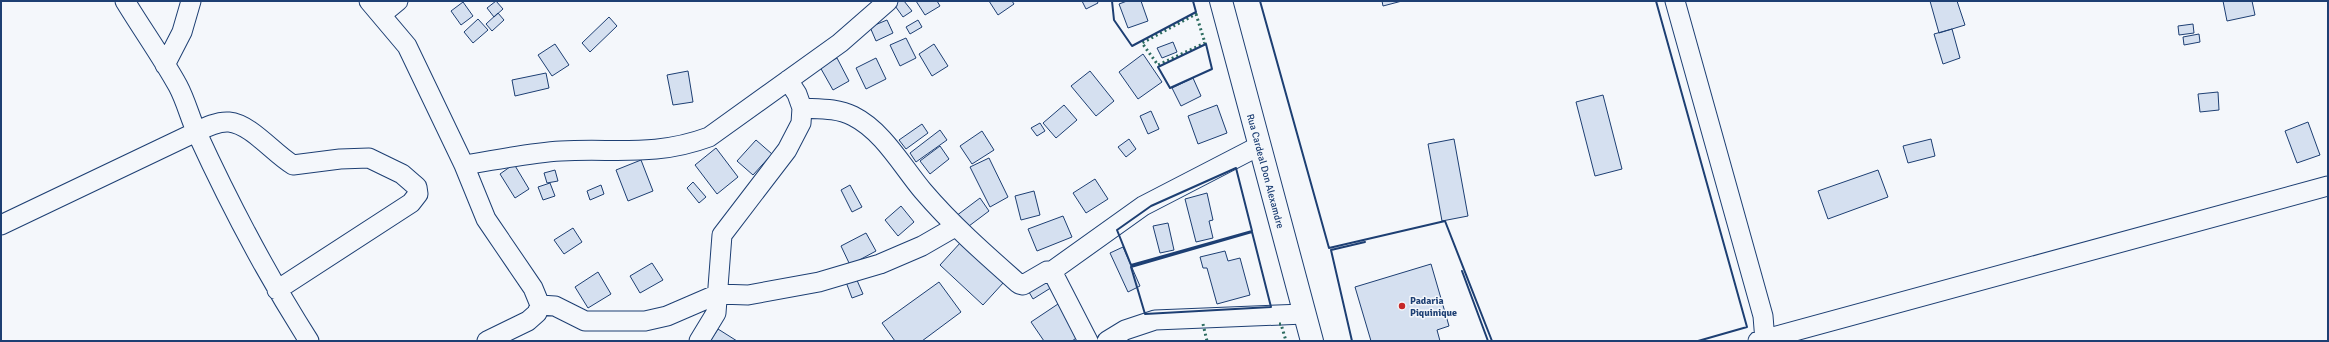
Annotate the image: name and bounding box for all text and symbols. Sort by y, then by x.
street label: Rua Cardeal Don Alexamdre [1244,113,1286,230]
place label: Padaria Piquinique [1410,295,1457,319]
marker: Padaria Piquinique [1397,301,1407,311]

